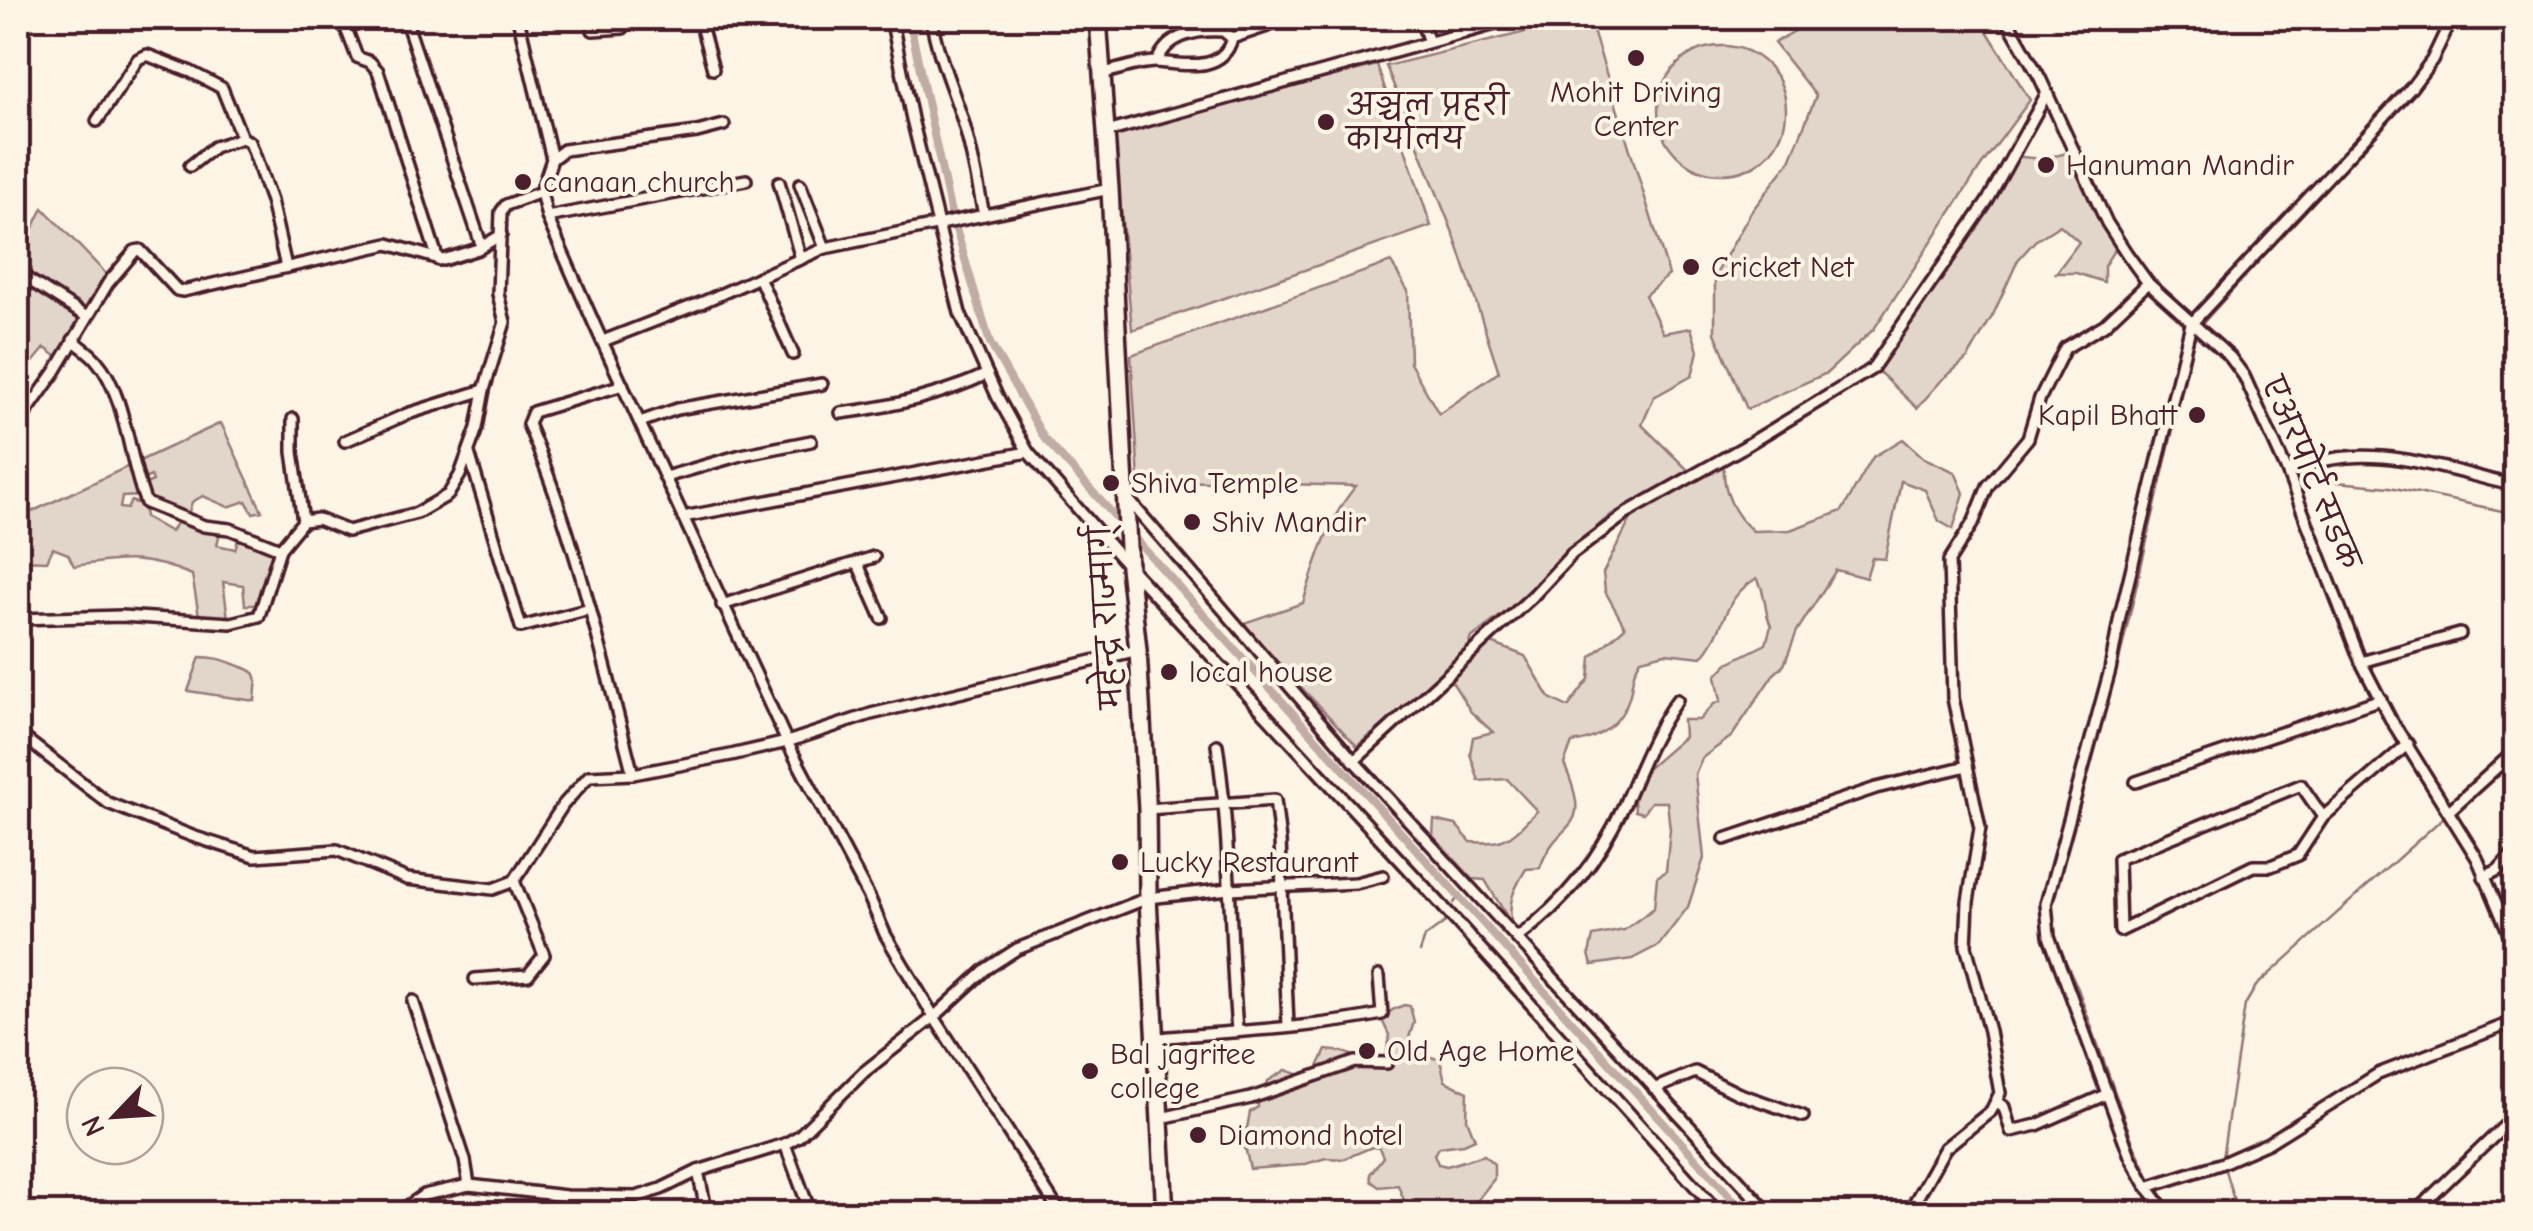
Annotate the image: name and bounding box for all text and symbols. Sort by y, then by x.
marker: Mohit Driving Center [1625,47,1647,69]
place label: Mohit Driving Center [1550,75,1722,144]
place label: अञ्चल प्रहरी कार्यालय [1344,82,1511,157]
marker: अञ्चल प्रहरी कार्यालय [1315,111,1337,133]
place label: Hanuman Mandir [2066,148,2294,183]
marker: Hanuman Mandir [2035,154,2057,176]
place label: canaan church [543,165,735,200]
marker: canaan church [512,171,534,193]
place label: Cricket Net [1711,250,1855,285]
marker: Cricket Net [1680,256,1702,278]
street label: एअरपोर्ट सडक [2254,367,2374,576]
place label: Kapil Bhatt [2038,398,2178,433]
marker: Kapil Bhatt [2186,404,2208,426]
place label: Shiva Temple [1131,466,1299,501]
marker: Shiva Temple [1100,472,1122,494]
place label: Shiv Mandir [1212,505,1366,540]
marker: Shiv Mandir [1181,511,1203,533]
street label: महेन्द्र राज्मार्ग् [1075,523,1134,712]
place label: local house [1189,655,1333,690]
marker: local house [1158,661,1180,683]
place label: Lucky Restaurant [1140,845,1359,880]
marker: Lucky Restaurant [1109,851,1131,873]
place label: Old Age Home [1387,1034,1575,1069]
place label: Bal jagritee college [1110,1037,1256,1106]
marker: Old Age Home [1356,1040,1378,1062]
marker: Bal jagritee college [1079,1060,1101,1082]
north arrow [65,1066,165,1166]
text: N [75,1111,112,1141]
place label: Diamond hotel [1218,1118,1403,1153]
marker: Diamond hotel [1187,1124,1209,1146]

